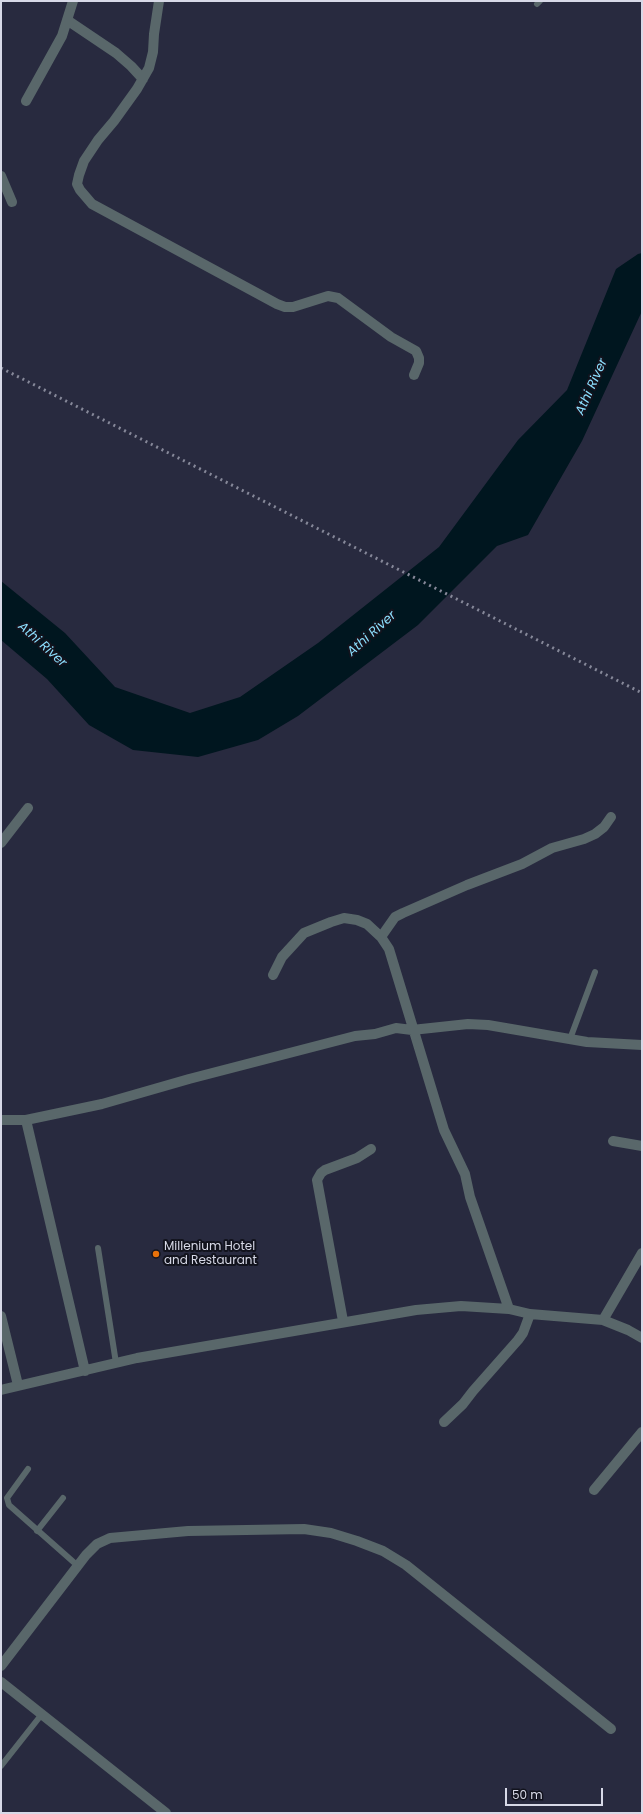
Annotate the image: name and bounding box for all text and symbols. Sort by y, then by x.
water label: Athi River [573,356,611,418]
water label: Athi River [344,608,400,660]
water label: Athi River [14,619,70,671]
place label: Millenium Hotel and Restaurant [164,1240,257,1268]
marker: Millenium Hotel and Restaurant [151,1249,161,1259]
scale bar [507,1780,605,1806]
text: 50 m [512,1786,543,1803]

